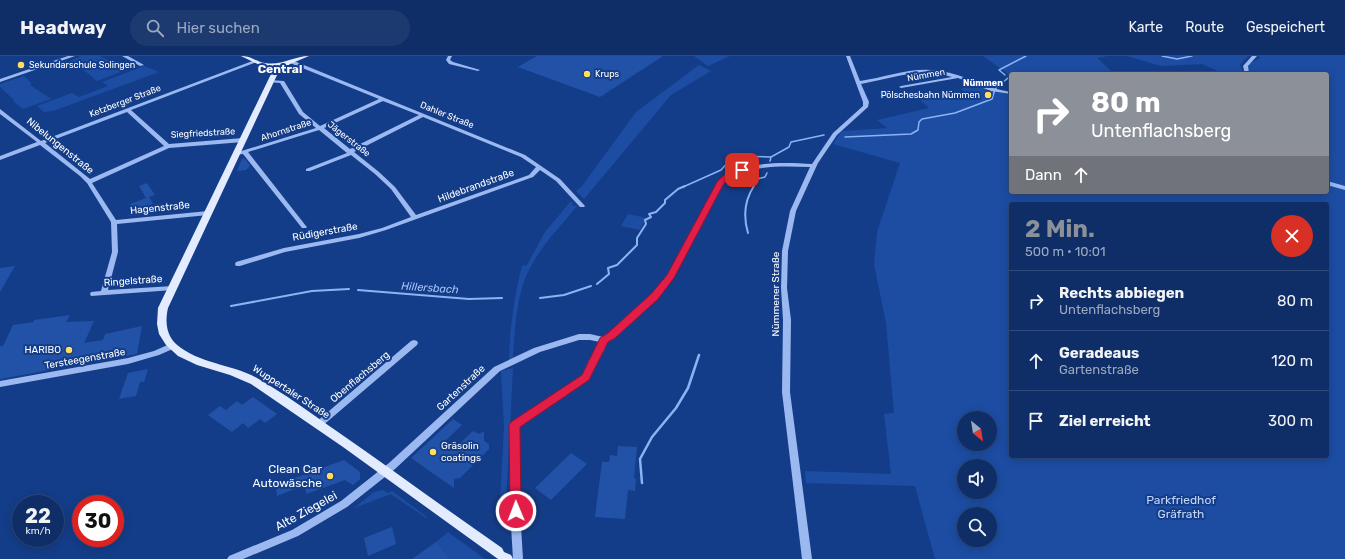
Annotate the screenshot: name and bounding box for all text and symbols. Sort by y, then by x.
search box [130,10,410,46]
text: Headway [20,16,106,39]
icon: search [144,17,166,39]
text: Hier suchen [176,19,260,37]
text: Karte [1128,19,1163,36]
text: Route [1185,19,1224,36]
text: Gespeichert [1246,19,1325,36]
marker: Sekundarschule Solingen [16,60,26,70]
place label: Sekundarschule Solingen [29,60,135,70]
district label: Central [258,62,302,76]
street label: Nümmen [906,67,946,83]
marker: Krups [582,69,592,79]
place label: Krups [595,69,620,79]
district label: Nümmen [963,78,1003,88]
street label: Ketzberger Straße [88,83,162,119]
text: 80 m [1091,86,1161,119]
icon: right [1025,88,1077,140]
place label: Pölschesbahn Nümmen [881,90,980,100]
marker: Pölschesbahn Nümmen [983,90,993,100]
street label: Dahler Straße [419,100,475,130]
street label: Nibelungenstraße [24,115,96,177]
street label: Ahornstraße [260,117,312,143]
street label: Jägerstraße [326,119,372,159]
text: Untenflachsberg [1091,120,1231,142]
street label: Siegfriedstraße [171,126,235,140]
pin [725,153,759,187]
icon: arrive [731,159,753,181]
icon: ahead [1070,164,1092,186]
street label: Hildebrandstraße [436,166,516,205]
text: Dann [1025,166,1062,184]
street label: Hagenstraße [130,199,191,217]
text: 2 Min. [1025,215,1095,243]
button: close [1271,215,1313,257]
street label: Rüdigerstraße [291,220,359,244]
text: 500 m · 10:01 [1025,244,1106,259]
street label: Nümmener Straße [770,251,782,336]
street label: Ringelstraße [103,273,163,289]
water label: Hillersbach [401,280,459,297]
text: Rechts abbiegen [1059,284,1184,302]
icon: right [1025,290,1047,312]
text: 80 m [1277,292,1313,310]
text: Untenflachsberg [1059,302,1160,317]
place label: HARIBO [24,344,61,356]
text: Geradeaus [1059,344,1139,362]
marker: HARIBO [64,345,74,355]
street label: Tersteegenstraße [44,346,127,372]
street label: Obenflachsberg [328,349,392,405]
icon: ahead [1025,350,1047,372]
text: 120 m [1271,352,1313,370]
street label: Gartenstraße [434,362,488,413]
text: Gartenstraße [1059,362,1139,377]
street label: Wuppertaler Straße [250,363,332,422]
icon: arrive [1025,410,1047,432]
north arrow [957,411,997,451]
map controls [957,411,997,547]
text: Ziel erreicht [1059,412,1151,430]
text: 300 m [1268,412,1313,430]
place label: Gräsolin coatings [441,440,481,464]
marker: Gräsolin coatings [428,447,438,457]
button: sound [957,459,997,499]
place label: Clean Car Autowäsche [253,462,322,490]
marker: Clean Car Autowäsche [325,471,335,481]
street label: Alte Ziegelei [273,488,339,534]
position arrow [495,490,537,532]
park label: Parkfriedhof Gräfrath [1146,493,1216,521]
speed limit sign: 30 [72,495,124,547]
text: 22 [25,504,51,528]
button: search [957,507,997,547]
text: km/h [26,525,50,537]

